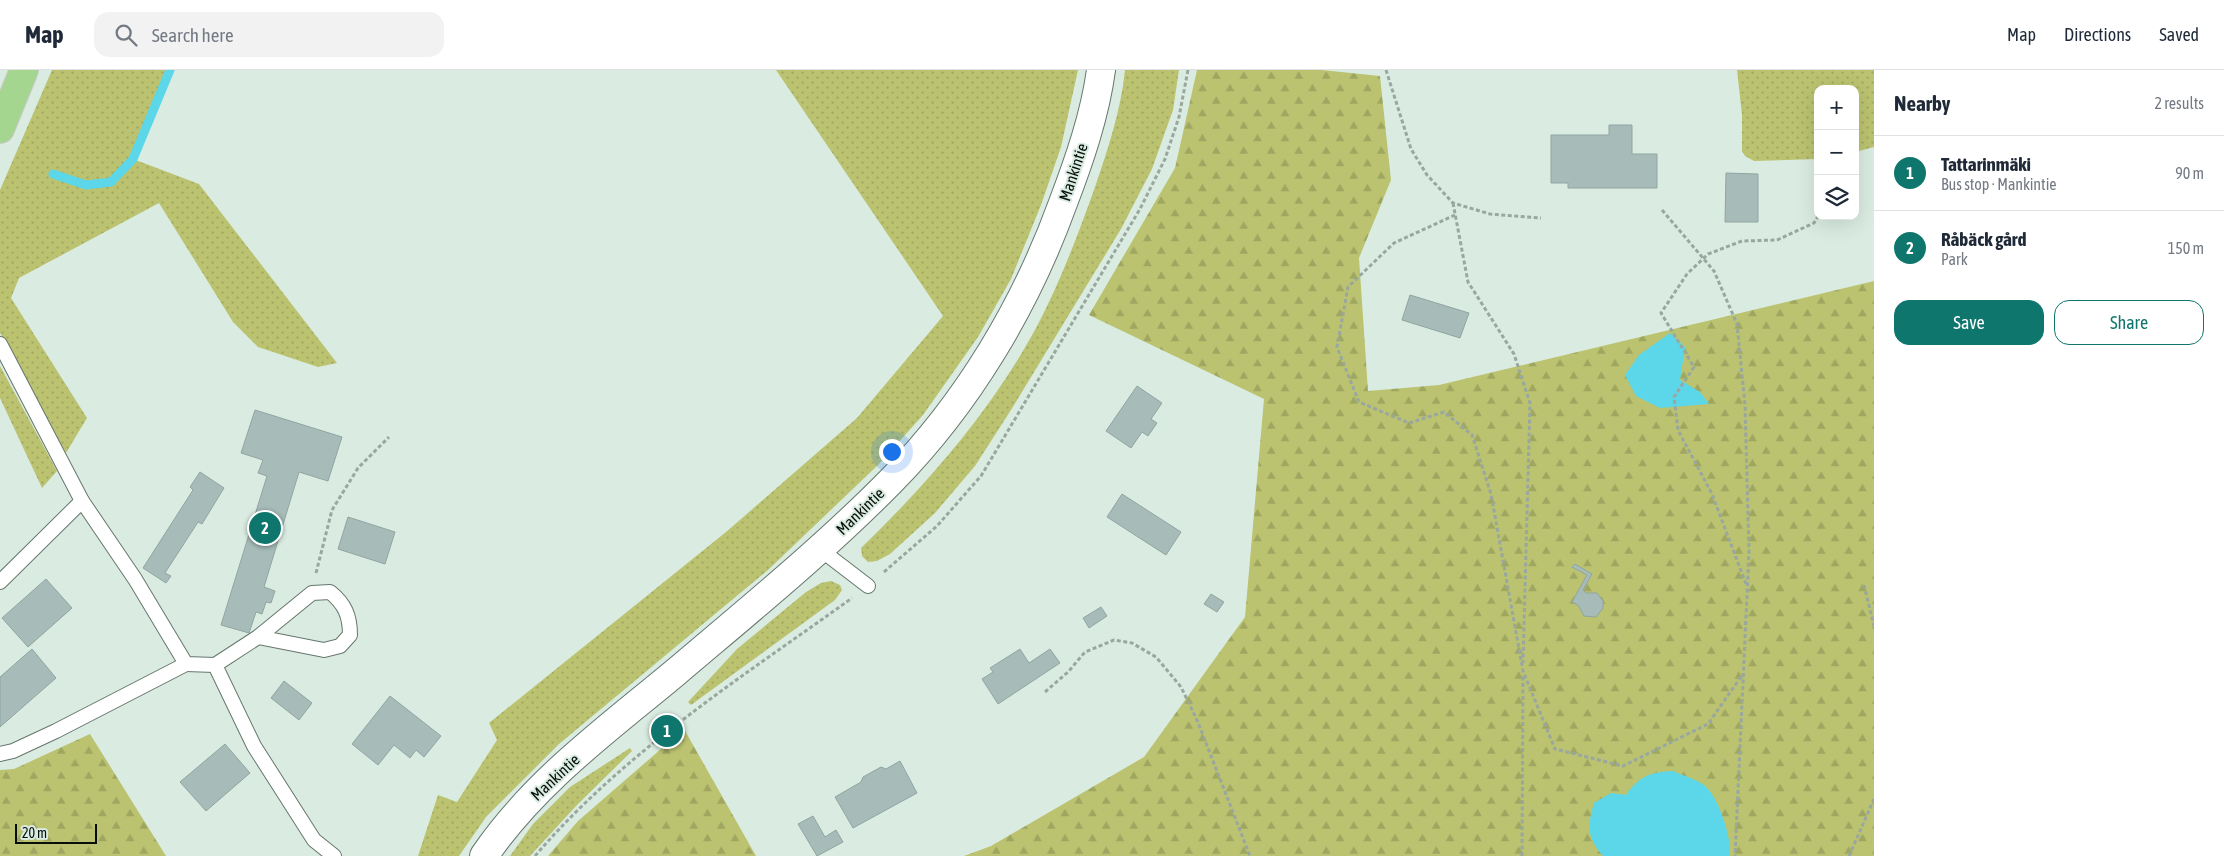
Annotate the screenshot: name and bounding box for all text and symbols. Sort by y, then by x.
search box [94,12,444,57]
text: Map [25,21,64,48]
icon: search [112,21,140,49]
text: Search here [152,24,234,46]
text: Map [2007,24,2036,45]
text: Directions [2064,24,2131,45]
text: Saved [2159,24,2199,45]
map controls [1814,85,1859,220]
button: + [1814,85,1859,130]
text: Nearby [1894,91,1950,115]
text: 2 results [2154,94,2204,112]
button: − [1814,130,1859,175]
street label: Mankintie [1055,141,1091,203]
text: Tattarinmäki [1941,153,2031,175]
text: 1 [1906,164,1914,182]
text: 90 m [2175,164,2204,182]
button: layers [1814,175,1859,220]
text: Bus stop · Mankintie [1941,175,2057,193]
text: Råbäck gård [1941,228,2026,250]
text: 2 [1906,239,1914,257]
text: 150 m [2168,239,2204,257]
text: Park [1941,250,1968,268]
button: Save [1894,300,2044,345]
button: Share [2054,300,2204,345]
your location [879,439,905,465]
street label: Mankintie [832,484,888,538]
pin: 2 [249,509,281,547]
pin: 1 [651,712,683,750]
street label: Mankintie [527,750,583,804]
scale bar [15,821,98,844]
text: 20 m [22,825,47,841]

